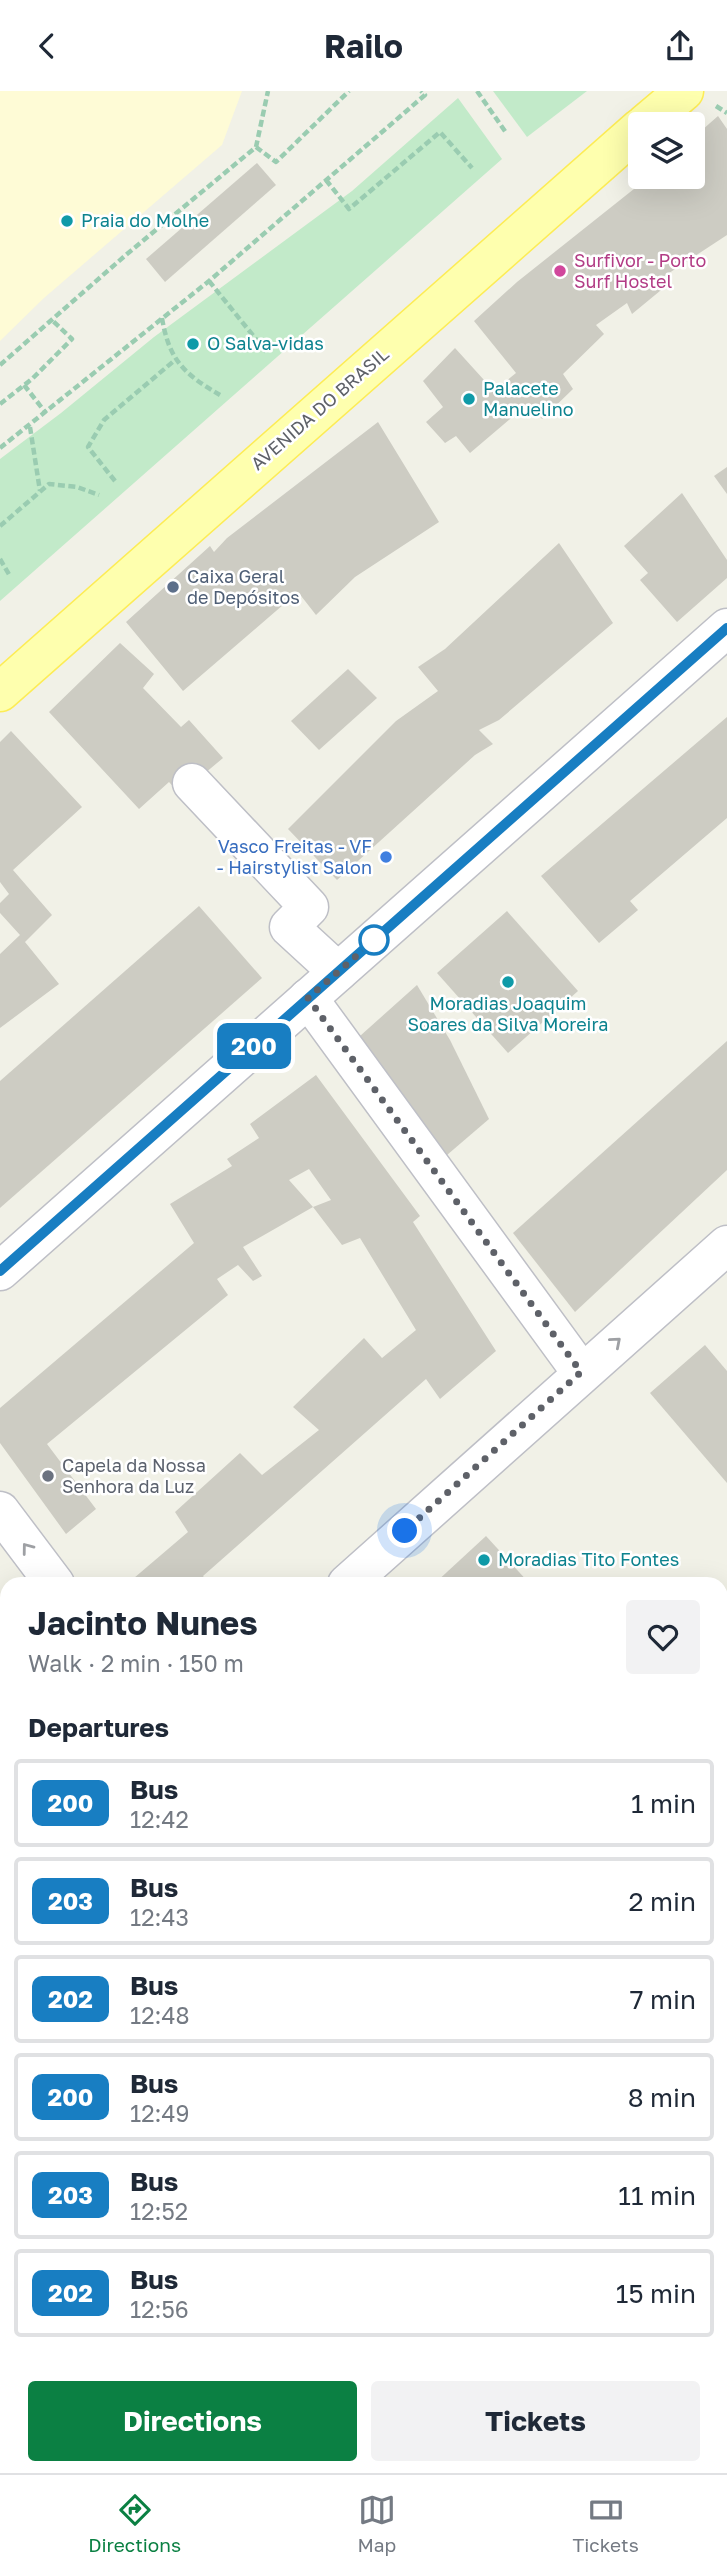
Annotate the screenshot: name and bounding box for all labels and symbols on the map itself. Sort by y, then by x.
place label: Praia do Molhe [81,209,209,231]
marker: Praia do Molhe [59,213,75,229]
place label: Surfivor - Porto Surf Hostel [574,249,706,292]
marker: Surfivor - Porto Surf Hostel [552,263,568,279]
place label: O Salva-vidas [207,332,324,354]
marker: O Salva-vidas [185,336,201,352]
street label: AVENIDA DO BRASIL [246,342,393,474]
place label: Palacete Manuelino [483,377,574,420]
marker: Palacete Manuelino [461,391,477,407]
place label: Caixa Geral de Depósitos [187,565,300,608]
marker: Caixa Geral de Depósitos [165,579,181,595]
place label: Vasco Freitas - VF - Hairstylist Salon [217,835,372,878]
marker: Vasco Freitas - VF - Hairstylist Salon [378,849,394,865]
unlabelled marker [359,925,389,955]
marker: Moradias Joaquim Soares da Silva Moreira [500,974,516,990]
place label: Moradias Joaquim Soares da Silva Moreira [408,992,608,1035]
line badge: 200 [214,1023,294,1069]
one-way arrow [608,1338,621,1350]
place label: Capela da Nossa Senhora da Luz [62,1454,206,1497]
marker: Capela da Nossa Senhora da Luz [40,1468,56,1484]
your location [387,1513,422,1548]
one-way arrow [23,1543,36,1555]
place label: Moradias Tito Fontes [498,1548,679,1570]
marker: Moradias Tito Fontes [476,1552,492,1568]

